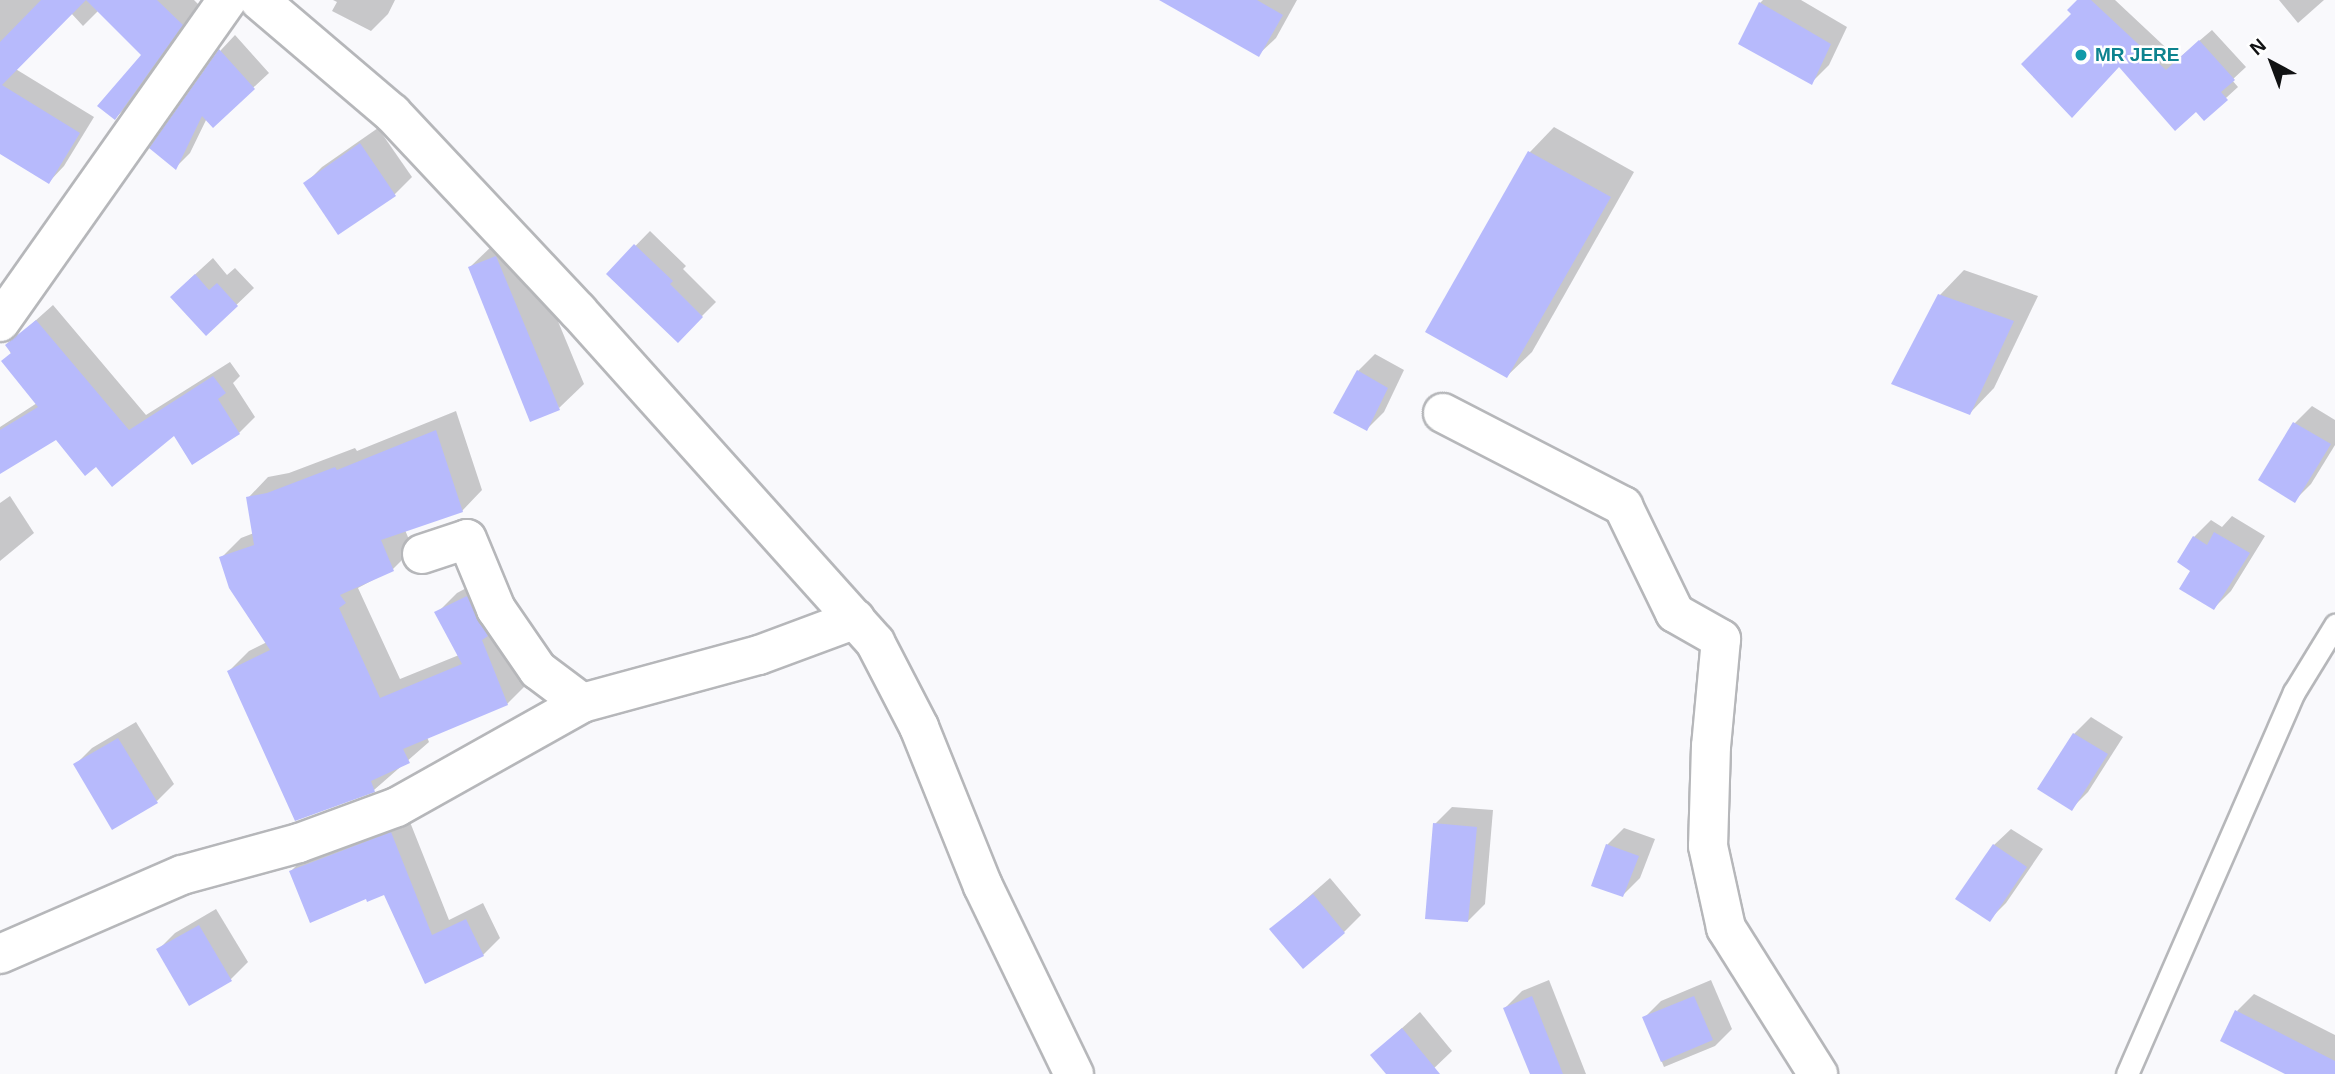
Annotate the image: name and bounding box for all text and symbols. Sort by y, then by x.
north arrow [2237,28,2307,98]
text: N [2246,34,2270,59]
place label: MR JERE [2095,44,2179,66]
marker: MR JERE [2073,47,2089,63]

